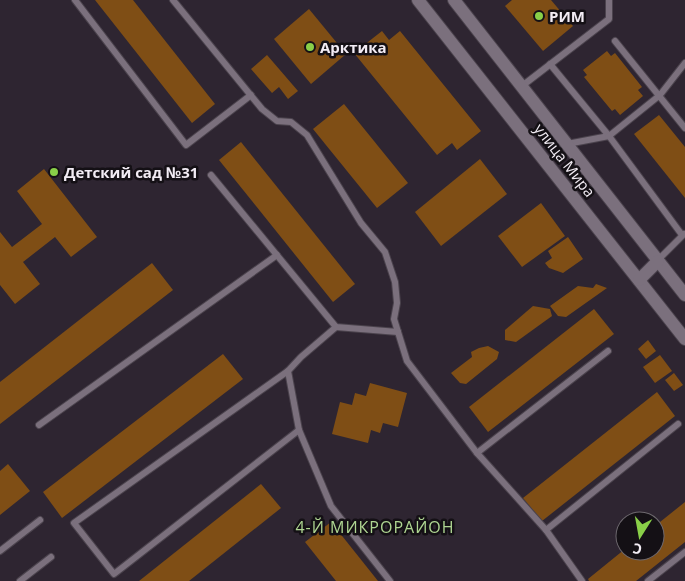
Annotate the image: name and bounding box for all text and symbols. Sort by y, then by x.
place label: РИМ [549,6,585,26]
marker: РИМ [533,10,545,22]
place label: Арктика [320,37,387,57]
marker: Арктика [304,41,316,53]
street label: улица Мира [530,119,600,201]
place label: Детский сад №31 [64,162,198,182]
marker: Детский сад №31 [48,166,60,178]
north arrow [615,511,665,561]
district label: 4-Й МИКРОРАЙОН [295,516,455,538]
text: С [631,539,644,559]

